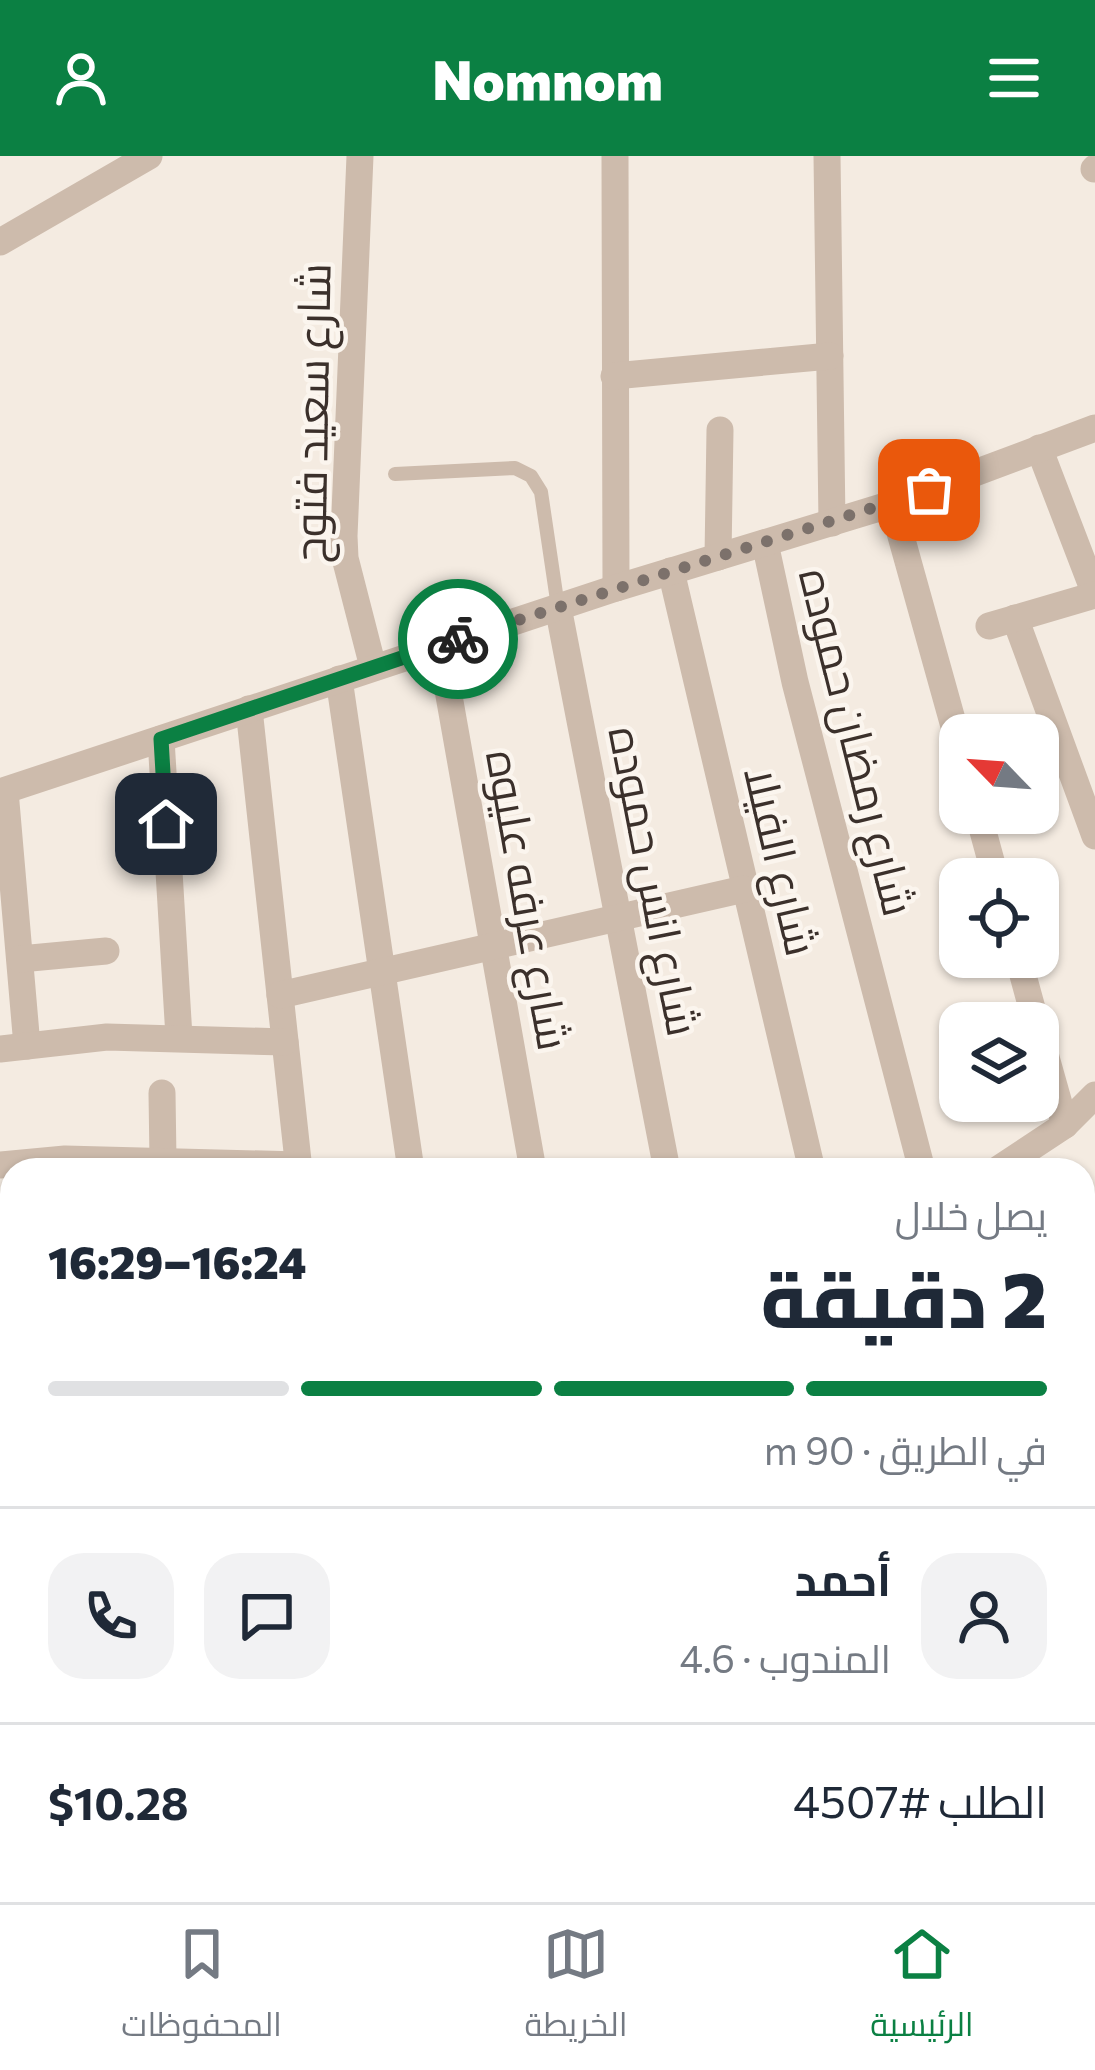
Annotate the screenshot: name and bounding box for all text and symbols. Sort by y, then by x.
icon: person [48,45,114,111]
text: Nomnom [432,45,663,111]
icon: menu [981,45,1047,111]
street label: شارع سعيد فتوح [279,262,346,564]
pin [878,439,980,541]
icon: bag [896,457,962,523]
street label: شارع رمضان حموده [784,562,929,922]
courier [398,579,518,699]
icon: bike [425,606,491,672]
north arrow [939,714,1059,834]
map controls [939,714,1059,1122]
street label: شارع انس حموده [594,721,713,1041]
street label: شارع عرفه عليوه [471,745,584,1055]
street label: شارع الفيلا [729,760,832,962]
pin [115,773,217,875]
icon: home [133,791,199,857]
button: locate [939,858,1059,978]
button: layers [939,1002,1059,1122]
text: يصل خلال [895,1190,1047,1238]
text: 16:24–16:29 [48,1233,307,1288]
text: 2 دقيقة [761,1249,1047,1344]
text: في الطريق · 90 m [764,1425,1047,1473]
text: أحمد [795,1550,891,1605]
button: phone [48,1553,174,1679]
button: chat [204,1553,330,1679]
button: person [921,1553,1047,1679]
text: المندوب · 4.6 [680,1633,891,1681]
text: الطلب #4507 [793,1772,1047,1827]
text: $10.28 [48,1774,189,1829]
tab: المحفوظات [121,1921,282,2055]
tab: الخريطة [525,1921,628,2055]
tab: الرئيسية [870,1921,974,2055]

